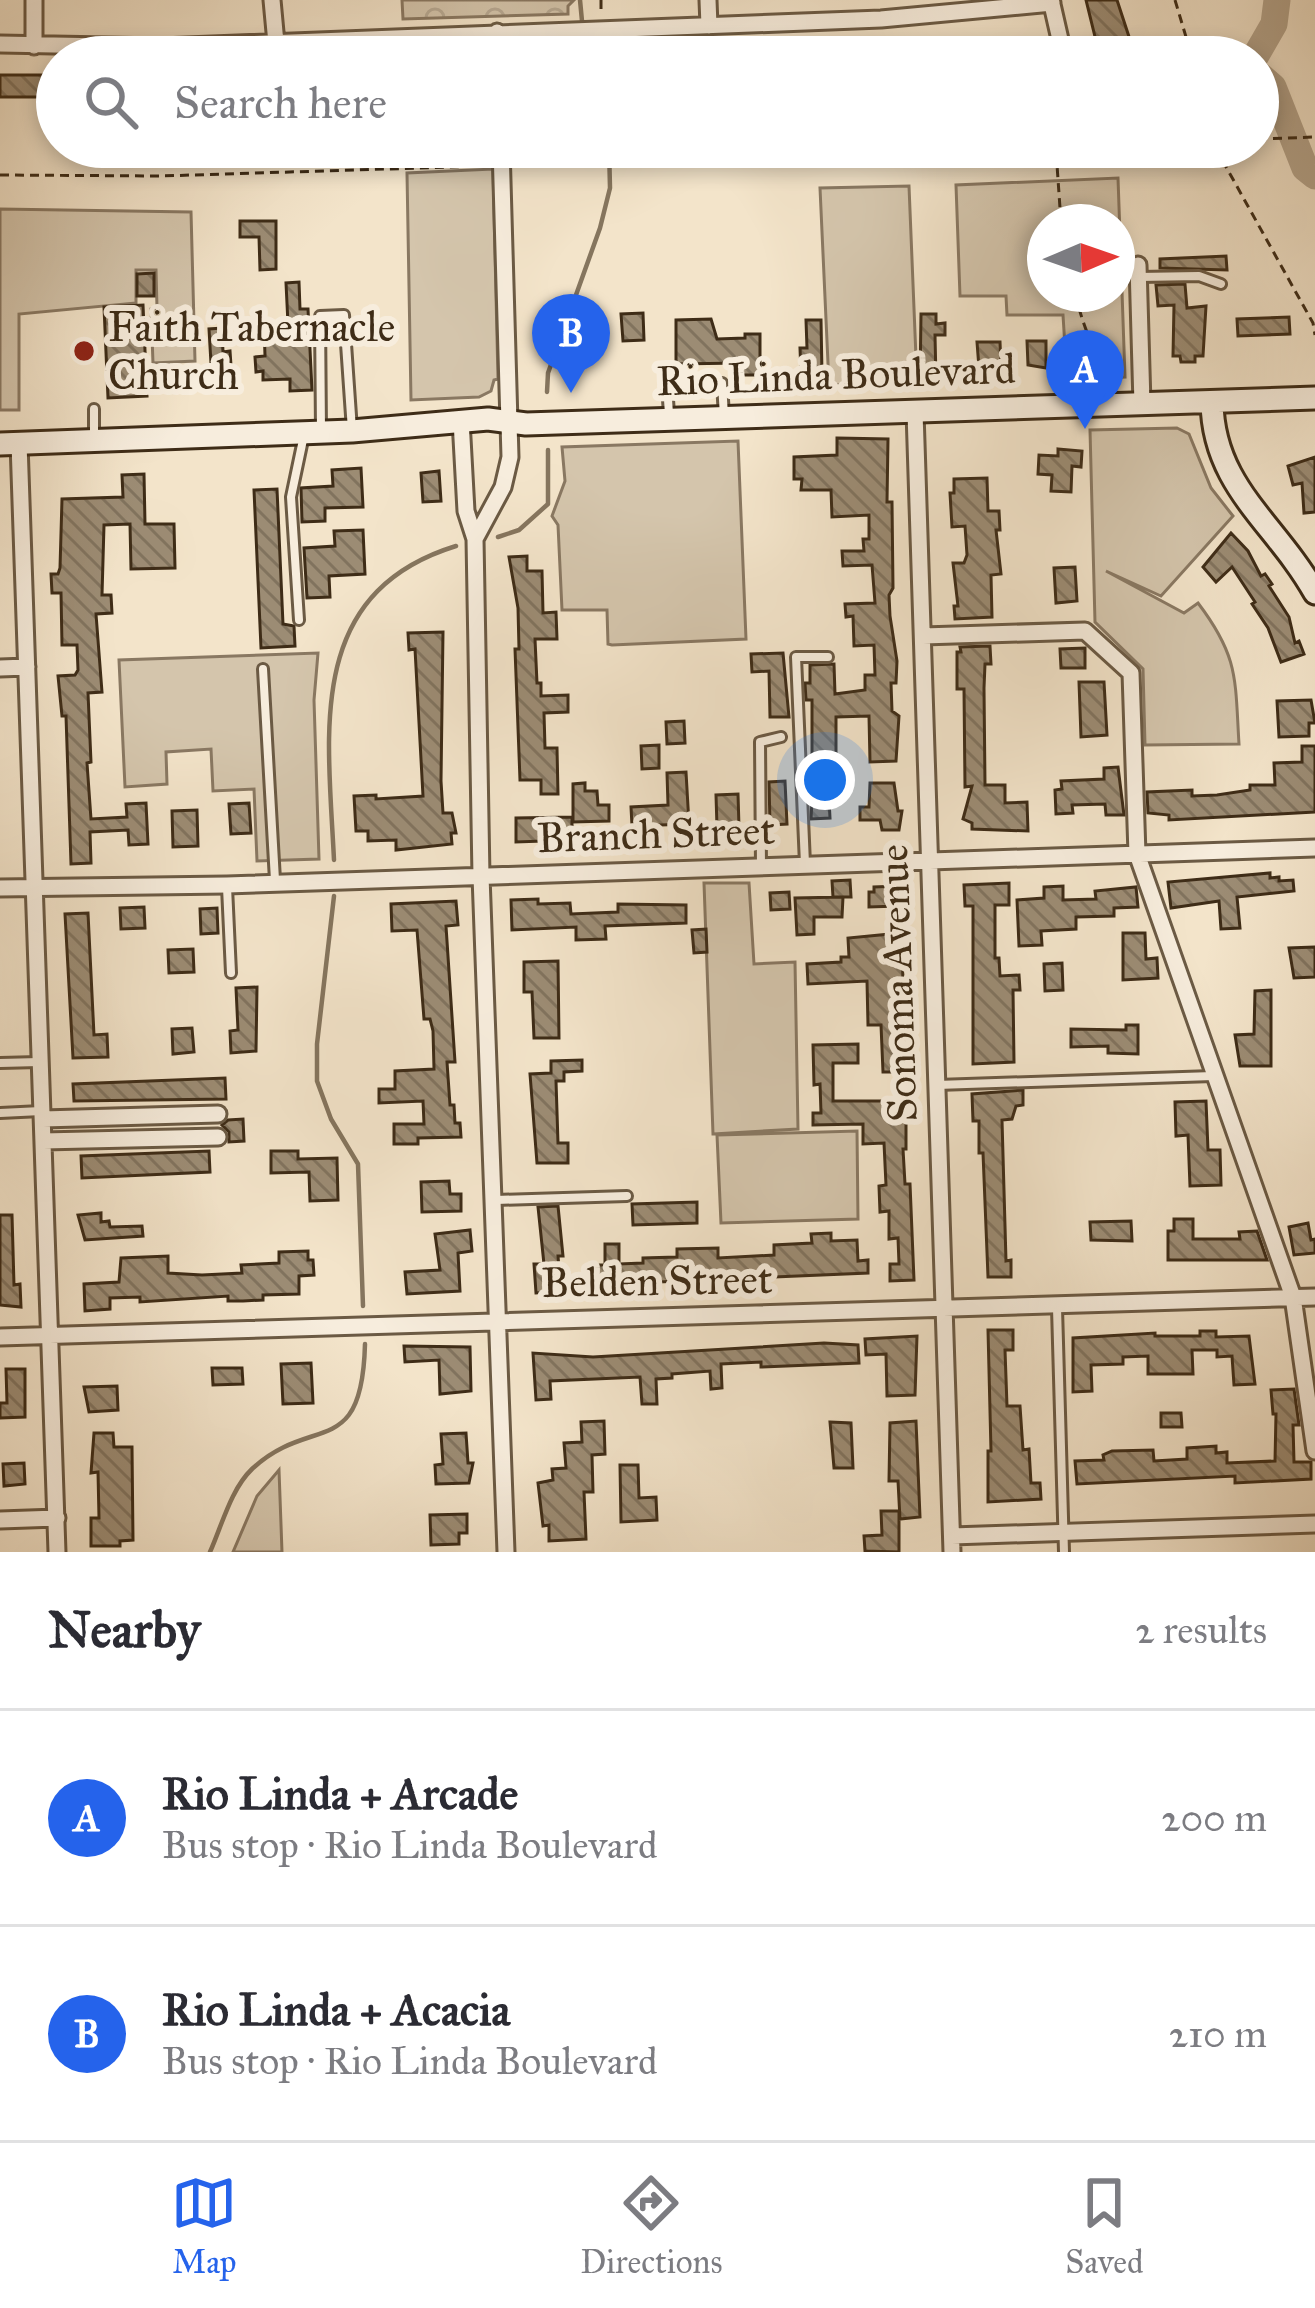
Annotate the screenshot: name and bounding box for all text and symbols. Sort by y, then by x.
search box [36,36,1279,168]
icon: search [78,69,144,135]
text: Search here [174,75,387,130]
north arrow [1027,204,1135,312]
pin: B [532,294,610,393]
place label: Faith Tabernacle Church [108,301,395,401]
pin: A [1046,330,1124,429]
marker: Faith Tabernacle Church [71,338,97,364]
street label: Rio Linda Boulevard [656,343,1016,407]
your location [795,750,855,810]
street label: Branch Street [536,804,776,864]
street label: Sonoma Avenue [867,843,929,1123]
street label: Belden Street [541,1253,773,1309]
text: Nearby [48,1599,200,1661]
text: 2 results [1135,1606,1267,1654]
text: Rio Linda + Arcade [162,1766,518,1821]
text: A [74,1794,100,1842]
text: 200 m [1161,1794,1267,1842]
text: Bus stop · Rio Linda Boulevard [162,1821,658,1869]
text: Rio Linda + Acacia [162,1982,510,2037]
text: B [74,2010,100,2058]
text: 210 m [1169,2010,1267,2058]
text: Bus stop · Rio Linda Boulevard [162,2037,658,2085]
tab: Map [171,2170,237,2282]
tab: Directions [580,2170,722,2282]
tab: Saved [1065,2170,1144,2282]

